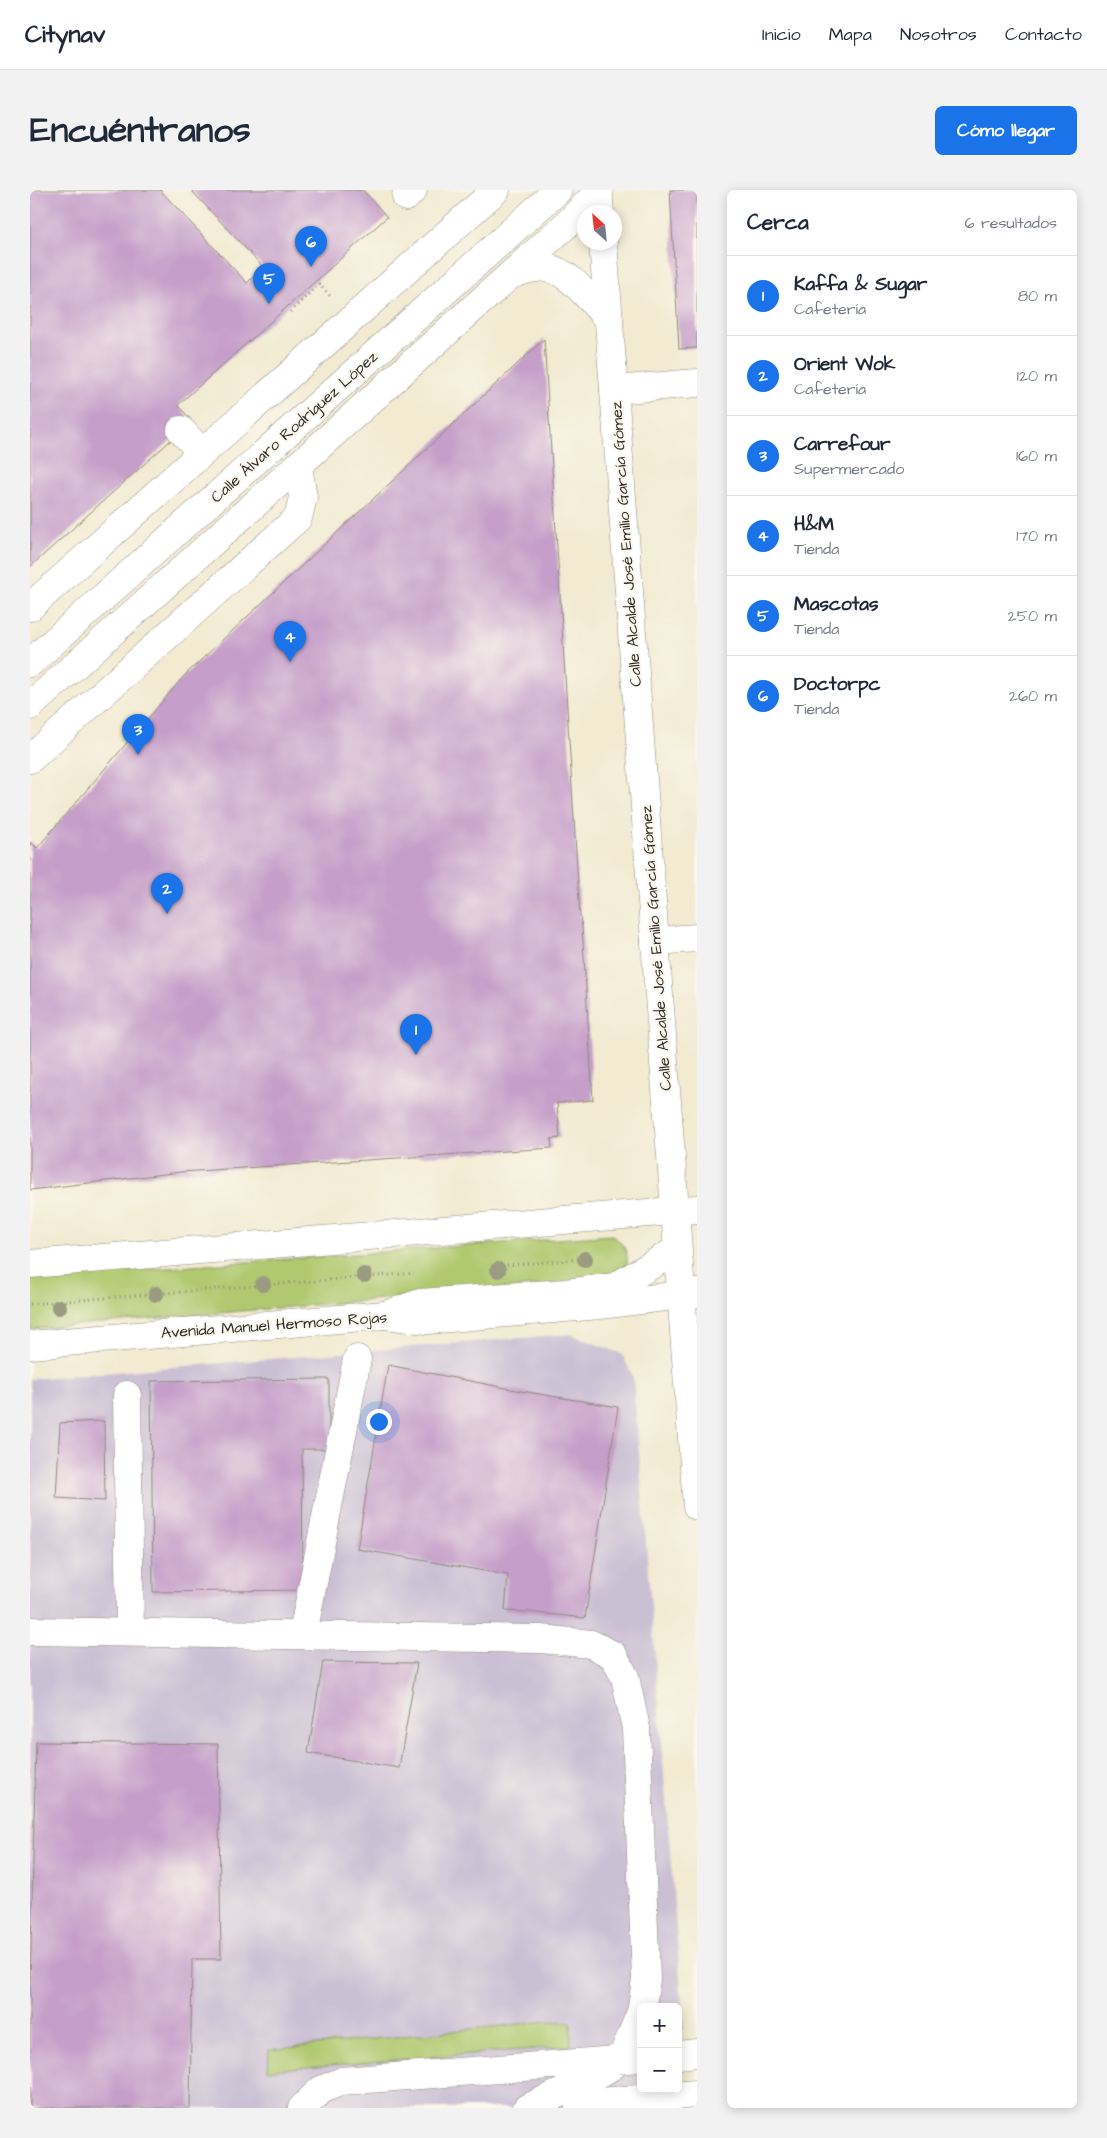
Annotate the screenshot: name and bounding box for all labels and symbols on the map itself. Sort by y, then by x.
north arrow [577,205,622,250]
pin: 6 [295,226,327,267]
pin: 5 [253,263,285,304]
street label: Calle Álvaro Rodríguez López [206,346,383,509]
street label: Calle Alcalde José Emilio García Gómez [605,401,647,687]
pin: 4 [274,621,306,662]
pin: 3 [122,714,154,755]
street label: Calle Alcalde José Emilio García Gómez [635,805,677,1091]
pin: 2 [151,873,183,914]
pin: 1 [400,1014,432,1055]
street label: Avenida Manuel Hermoso Rojas [160,1306,388,1344]
your location [366,1409,392,1435]

